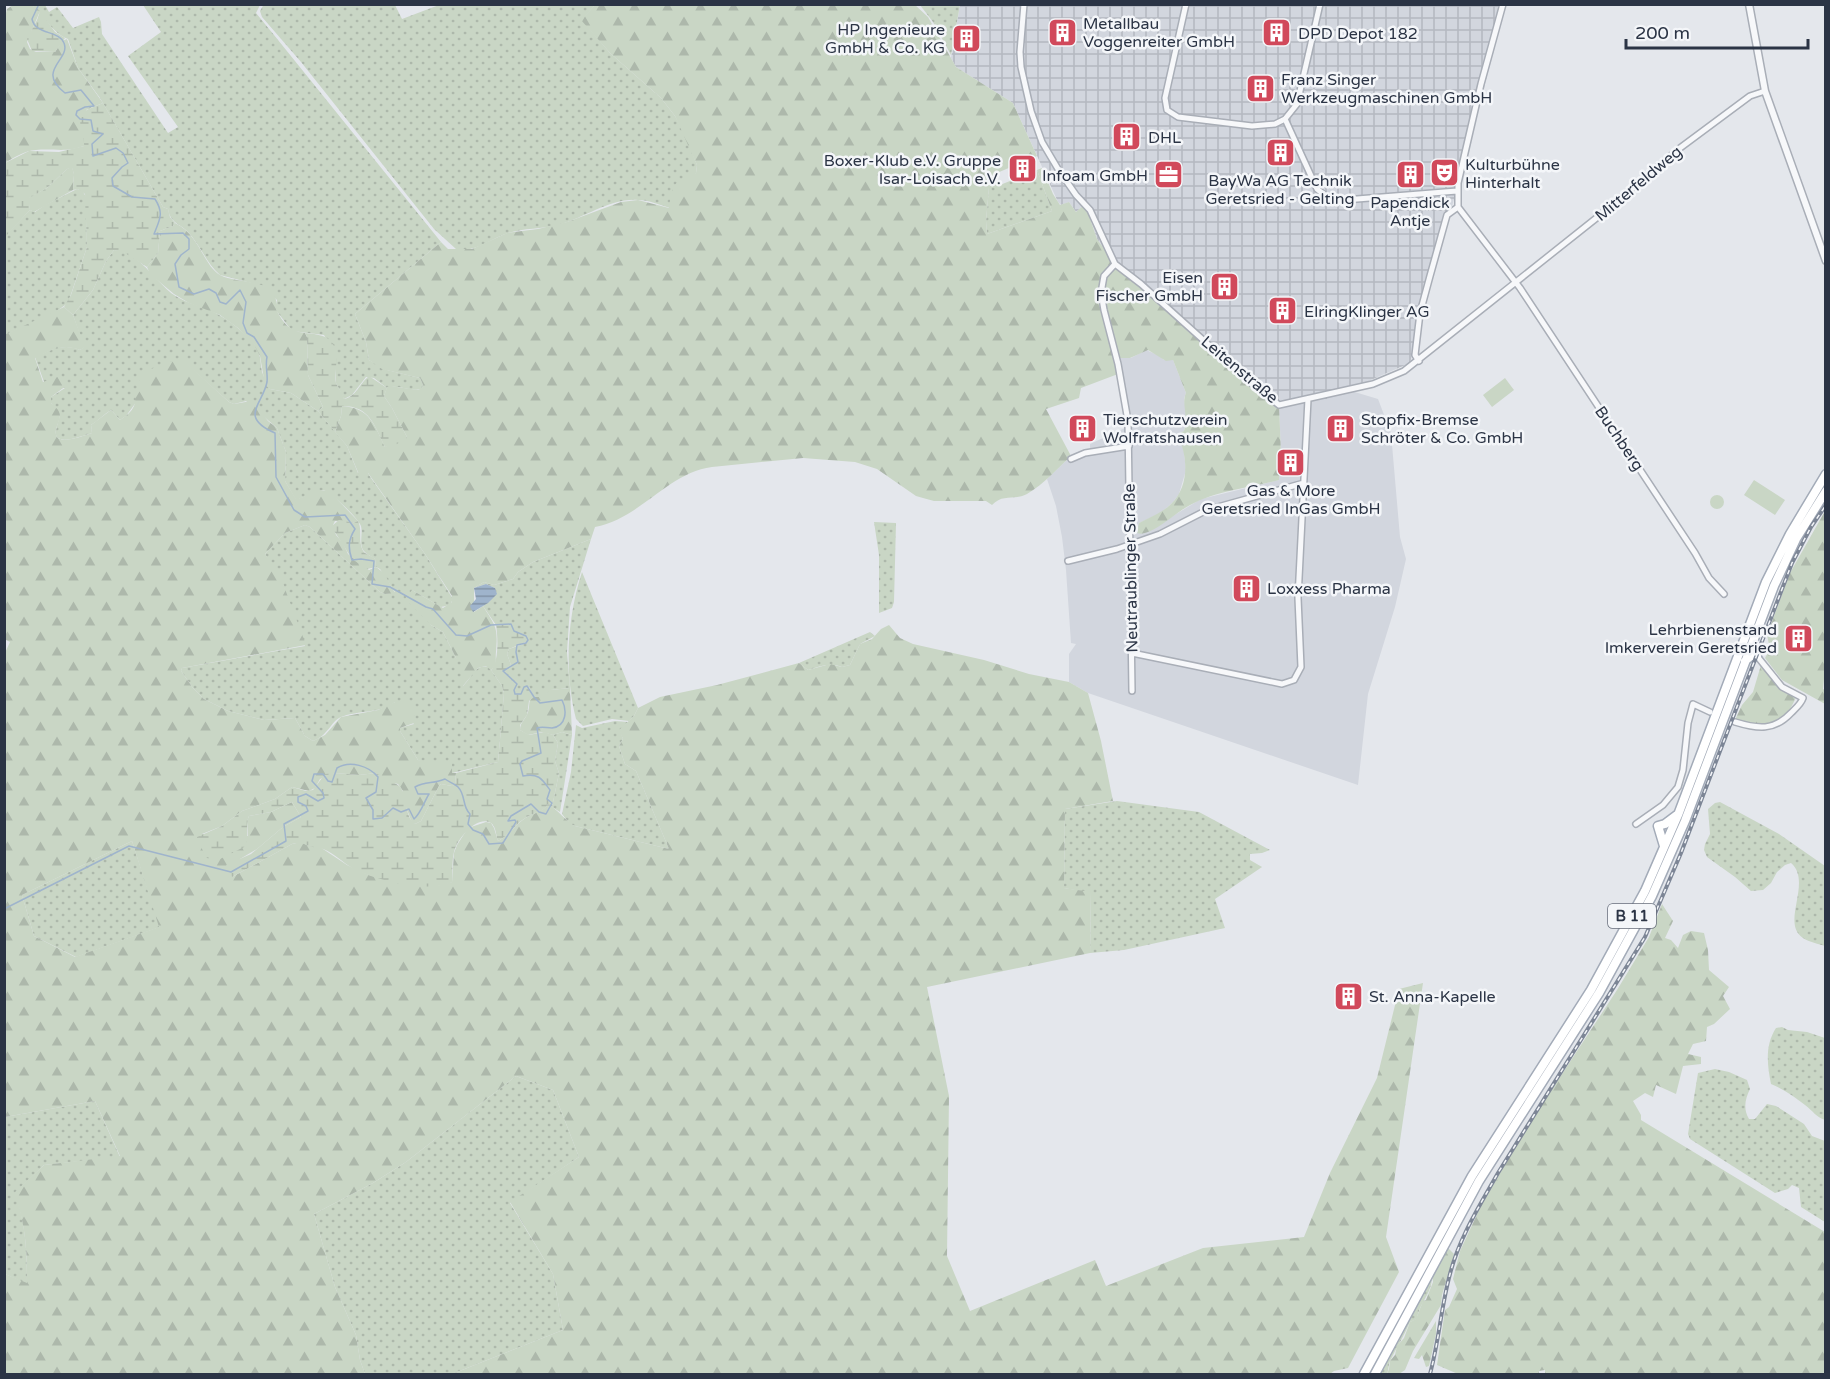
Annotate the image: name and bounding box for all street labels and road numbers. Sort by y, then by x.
street label: Mitterfeldweg [1591,142,1686,226]
street label: Leitenstraße [1197,332,1282,408]
street label: Buchberg [1590,402,1648,475]
street label: Neutraublinger Straße [1120,483,1142,653]
road number: B 11 [1608,904,1656,928]

